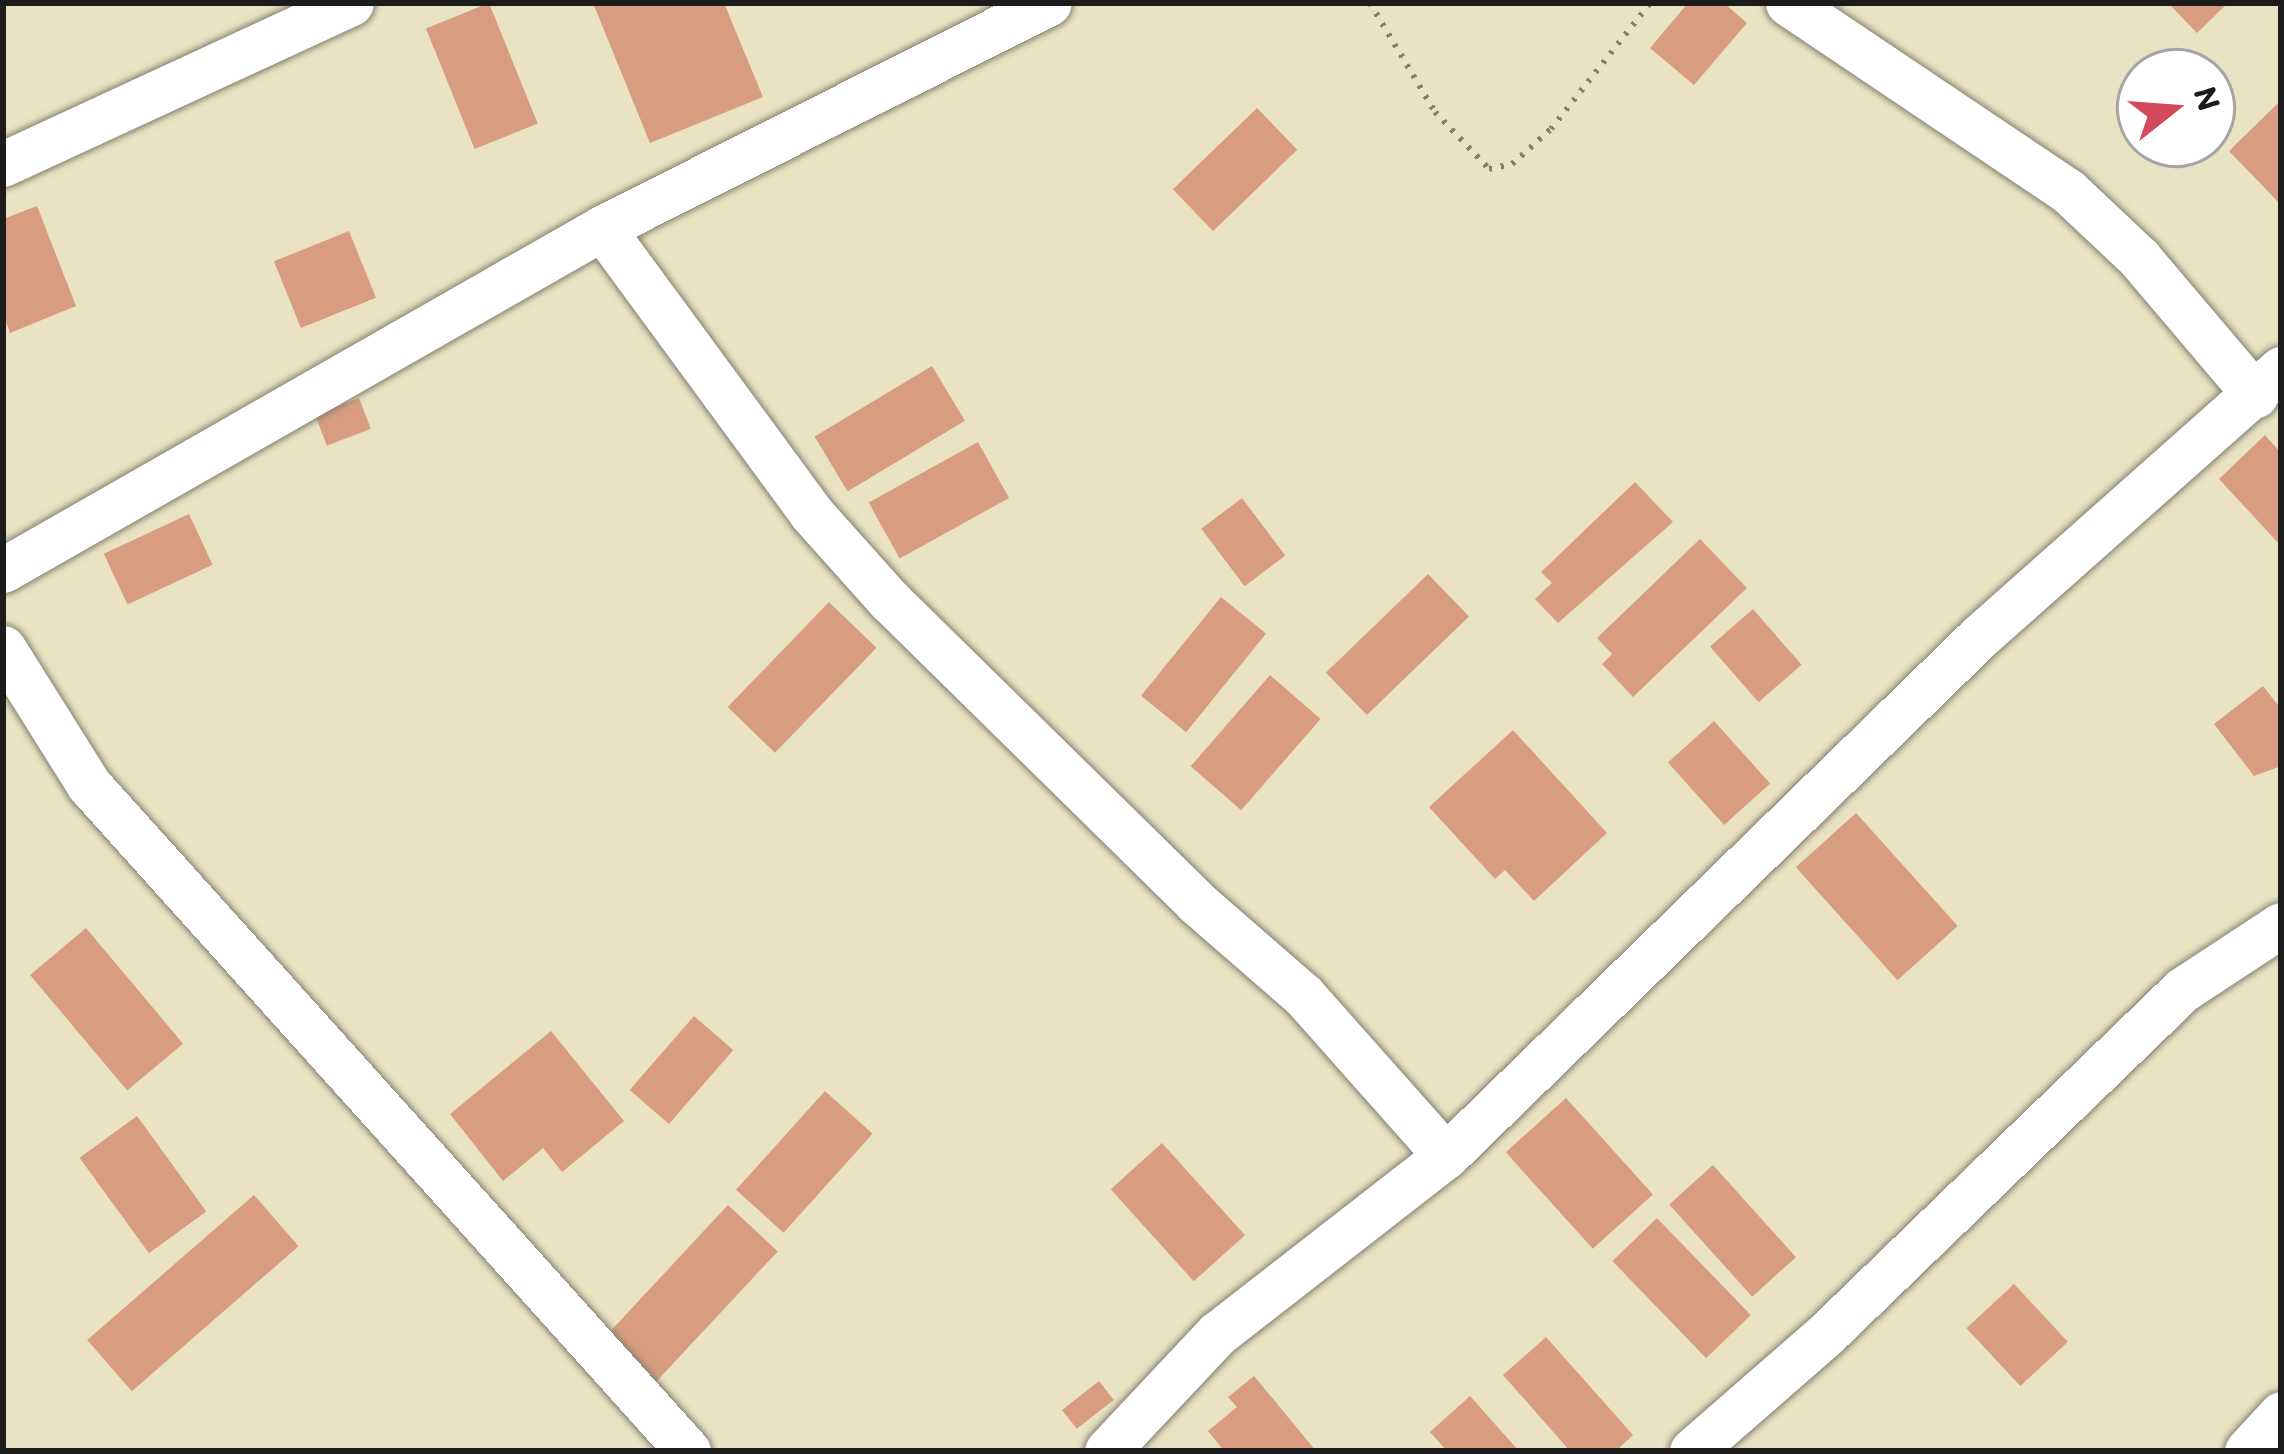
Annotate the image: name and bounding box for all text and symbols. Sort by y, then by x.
north arrow [2116,48,2236,168]
text: N [2186,82,2230,115]

